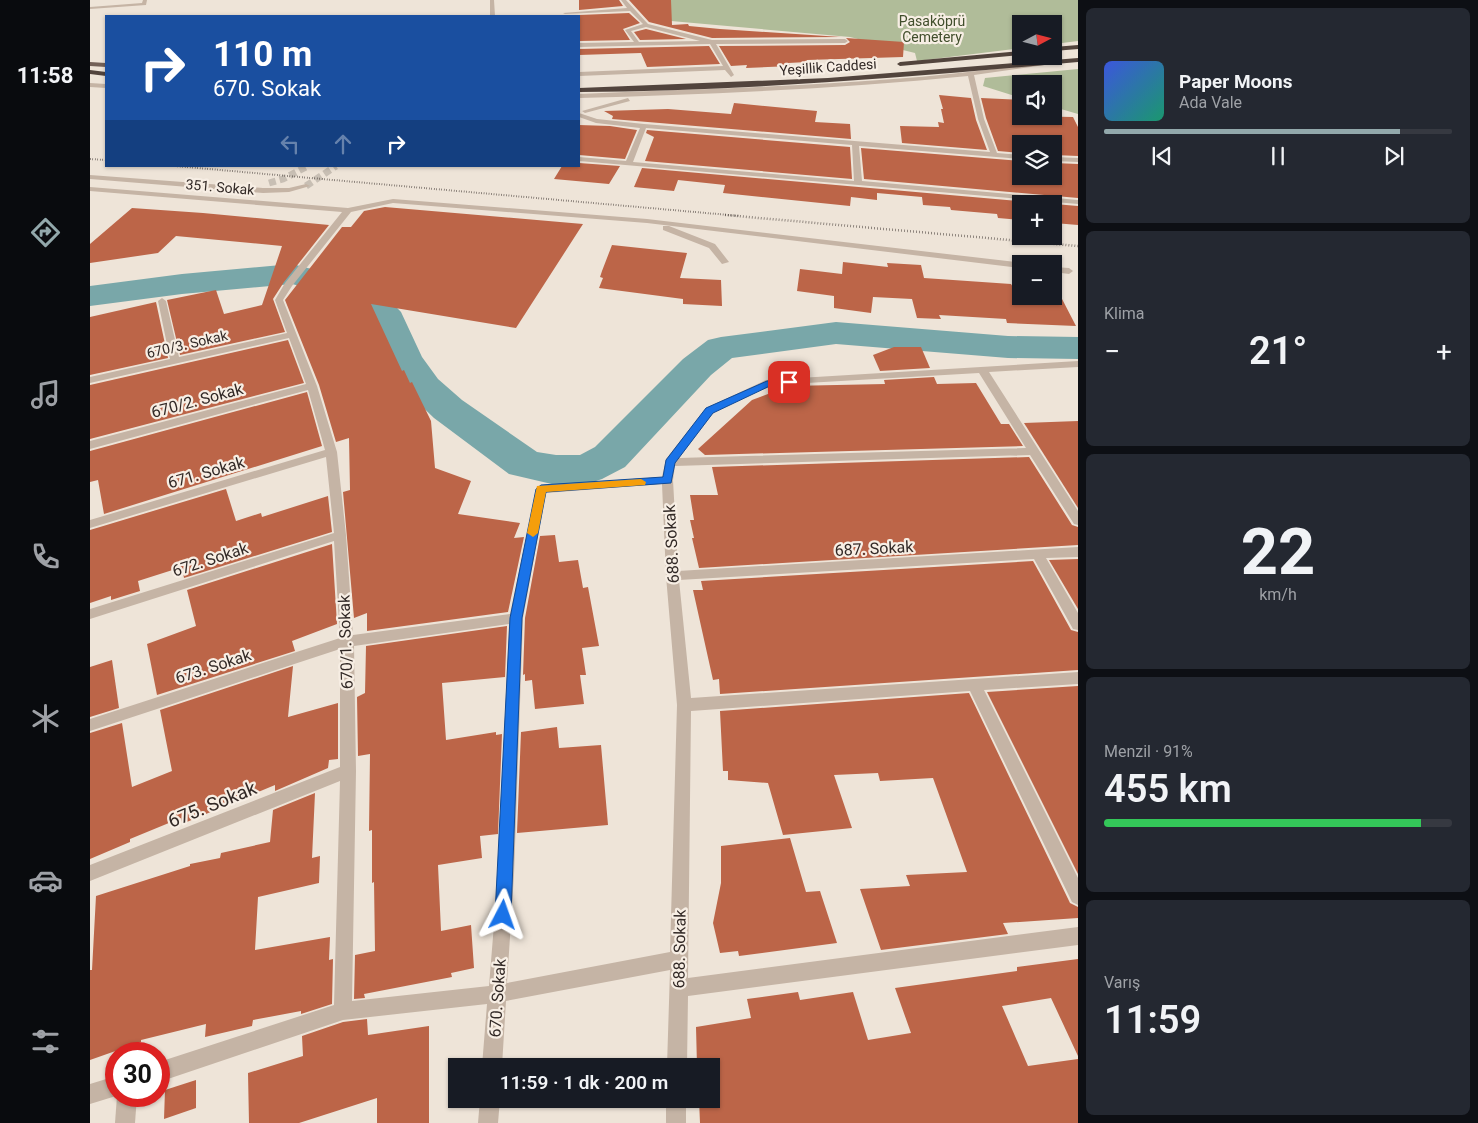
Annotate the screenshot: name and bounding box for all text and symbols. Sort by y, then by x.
park label: Pasaköprü Cemetery [899,13,965,45]
north arrow [1012,15,1062,65]
map controls [1012,15,1062,305]
text: 110 m [213,34,312,75]
icon: right [130,35,195,100]
street label: Yeşillik Caddesi [779,56,877,78]
text: 11:58 [17,63,73,88]
text: Paper Moons [1179,70,1292,93]
button: sound [1012,75,1062,125]
text: 670. Sokak [213,76,321,101]
text: Ada Vale [1179,93,1242,112]
icon: left [276,130,304,158]
icon: ahead [329,130,357,158]
icon: right [382,130,410,158]
button: layers [1012,135,1062,185]
icon: previous [1148,142,1176,170]
icon: pause [1264,142,1292,170]
icon: next [1380,142,1408,170]
street label: 351. Sokak [185,176,256,198]
button: + [1012,195,1062,245]
icon: directions [28,215,63,250]
button: − [1012,255,1062,305]
text: Klima [1104,304,1145,323]
street label: 670/3. Sokak [145,327,230,361]
text: 21° [1249,329,1307,373]
text: − [1104,335,1120,368]
text: + [1436,335,1452,368]
pin [768,361,810,403]
icon: arrive [775,368,803,396]
icon: music [28,377,63,412]
street label: 670/2. Sokak [149,379,246,422]
street label: 671. Sokak [166,452,247,492]
street label: 688. Sokak [660,503,683,584]
text: 22 [1241,514,1315,590]
street label: 687. Sokak [834,537,915,560]
street label: 672. Sokak [170,538,251,581]
icon: phone [28,539,63,574]
text: km/h [1259,585,1297,604]
street label: 670/1. Sokak [334,594,357,689]
street label: 673. Sokak [173,645,254,688]
icon: climate [28,701,63,736]
text: Menzil · 91% [1104,742,1193,761]
text: 455 km [1104,767,1232,811]
street label: 675. Sokak [165,776,260,833]
icon: car [28,863,63,898]
position arrow [476,888,528,940]
street label: 688. Sokak [669,909,690,989]
street label: 670. Sokak [485,957,510,1038]
text: Varış [1104,973,1140,992]
text: 11:59 [1104,998,1201,1042]
icon: filters [28,1024,63,1059]
speed limit sign: 30 [105,1042,170,1107]
text: 11:59 · 1 dk · 200 m [500,1071,668,1094]

